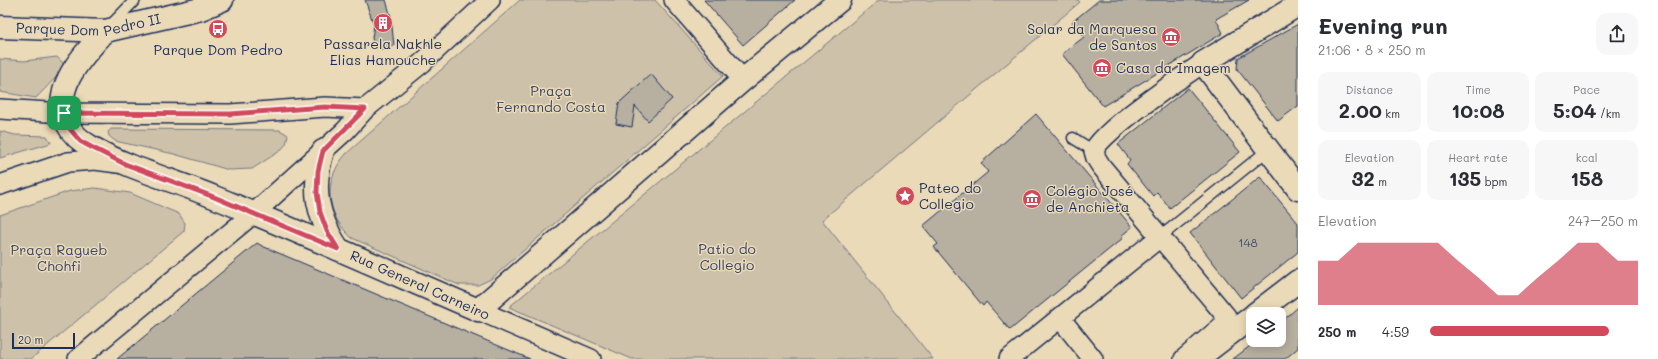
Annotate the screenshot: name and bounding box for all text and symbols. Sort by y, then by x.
street label: Parque Dom Pedro II [16,9,162,40]
text: Evening run [1318,11,1448,40]
building icon: Passarela Nakhle Elias Hamouche [372,12,394,34]
button: share [1596,13,1638,55]
bus stop icon: Parque Dom Pedro [207,18,229,40]
place label: Solar da Marquesa de Santos [1027,19,1157,54]
museum icon: Solar da Marquesa de Santos [1160,26,1182,48]
place label: Passarela Nakhle Elias Hamouche [324,34,442,69]
place label: Parque Dom Pedro [153,40,283,59]
text: 21:06 · 8 × 250 m [1318,41,1426,58]
museum icon: Casa da Imagem [1091,57,1113,79]
place label: Casa da Imagem [1116,58,1231,77]
park label: Praça Fernando Costa [496,81,606,116]
text: Distance [1346,82,1393,97]
text: Time [1465,82,1491,97]
text: Pace [1573,82,1600,97]
pin [47,96,81,130]
text: 2.00 [1339,97,1382,123]
text: 10:08 [1451,97,1505,123]
text: 5:04 [1553,97,1596,123]
icon: arrive [53,102,75,124]
text: km [1382,106,1400,121]
text: /km [1596,106,1620,121]
text: Elevation [1345,150,1394,165]
text: Heart rate [1448,150,1508,165]
text: kcal [1576,150,1598,165]
text: 32 [1352,165,1375,191]
text: 135 [1449,165,1481,191]
text: 158 [1570,165,1603,191]
text: m [1375,174,1387,189]
text: bpm [1481,174,1507,189]
place label: Pateo do Collegio [919,178,981,213]
place label: Colégio José de Anchieta [1046,181,1133,216]
place icon: Pateo do Collegio [894,185,916,207]
museum icon: Colégio José de Anchieta [1021,188,1043,210]
text: Elevation [1318,212,1376,229]
text: 247–250 m [1568,212,1638,229]
house number: 148 [1238,234,1258,250]
park label: Patio do Collegio [698,239,756,274]
park label: Praça Ragueb Chohfi [11,240,107,275]
street label: Rua General Carneiro [347,245,493,324]
map controls [1246,307,1286,347]
button: layers [1246,307,1286,347]
text: 250 m [1318,323,1356,340]
text: 4:59 [1382,323,1409,340]
scale bar [12,331,75,350]
text: 20 m [18,332,43,347]

